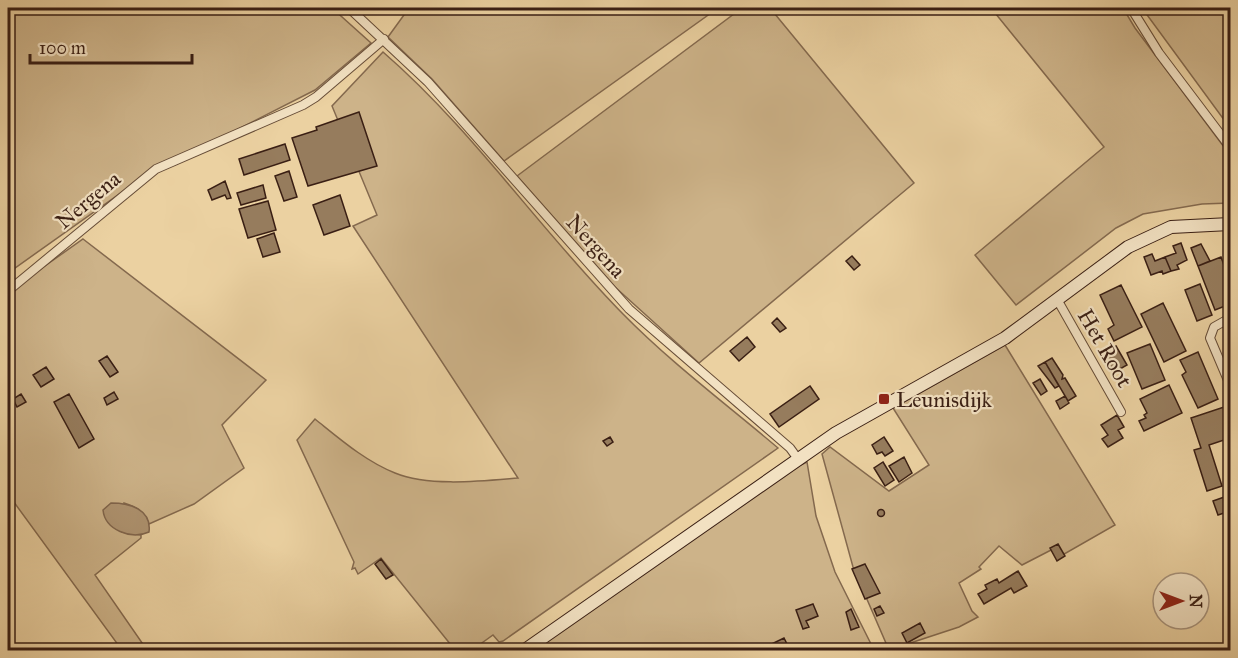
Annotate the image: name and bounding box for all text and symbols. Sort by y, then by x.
scale bar [30,27,192,65]
text: 100 m [39,37,86,59]
street label: Nergena [50,165,126,235]
street label: Nergena [560,209,632,284]
street label: Het Root [1072,304,1138,392]
place label: Leunisdijk [896,386,992,413]
marker: Leunisdijk [877,392,891,406]
north arrow [1151,571,1211,631]
text: N [1186,594,1205,608]

